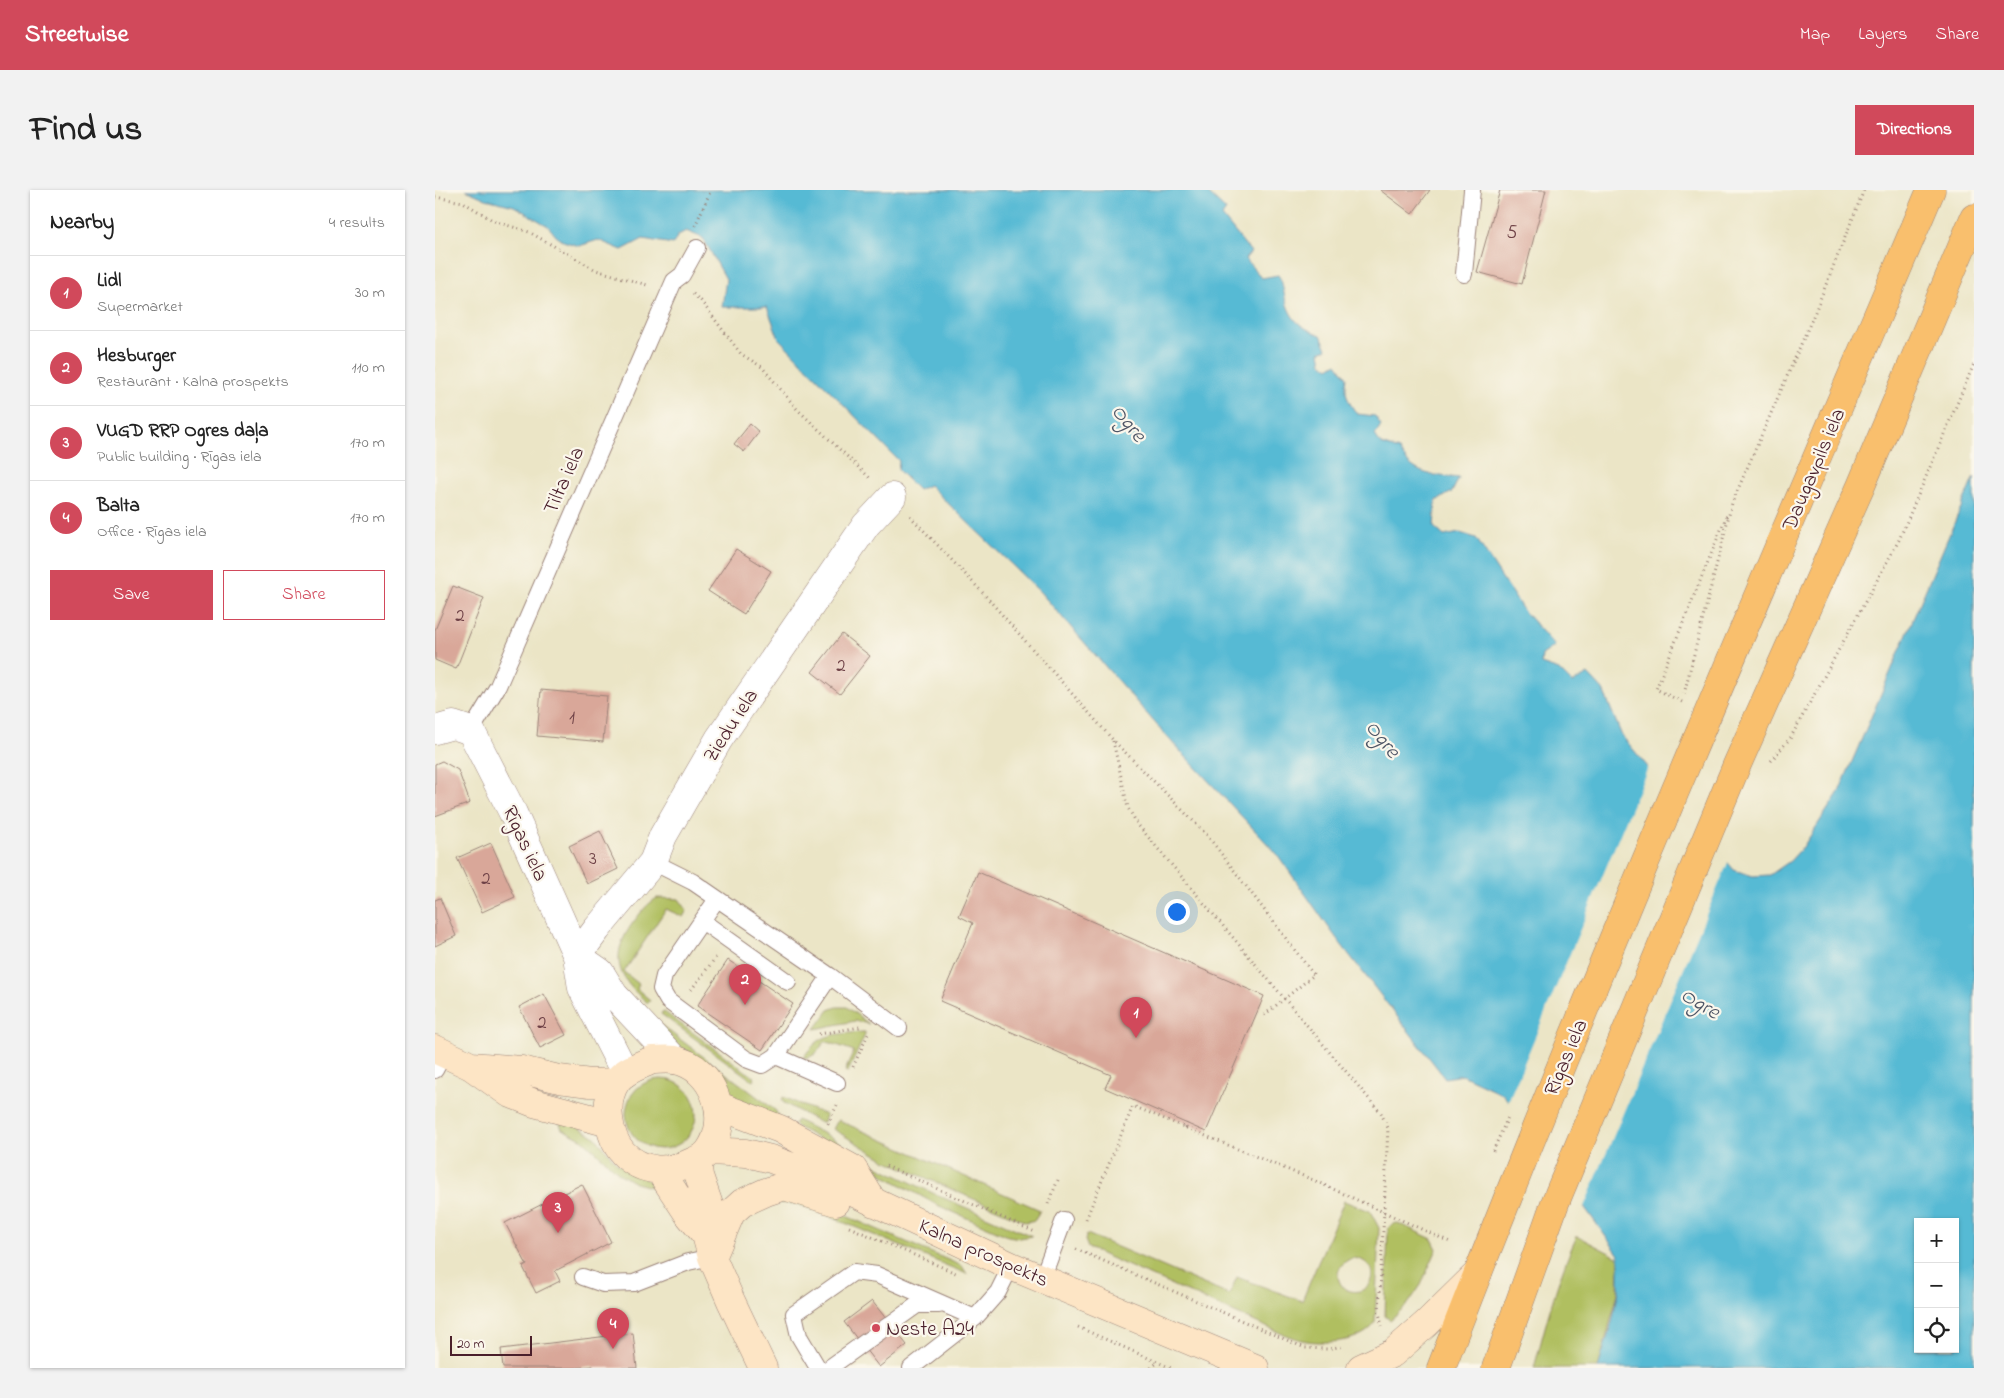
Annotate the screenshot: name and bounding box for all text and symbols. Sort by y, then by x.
text: Streetwise [25,18,129,53]
text: Map [1800,22,1830,48]
text: Layers [1858,22,1908,48]
text: Share [1936,22,1979,48]
text: Find us [30,105,142,156]
button: Directions [1855,105,1974,155]
text: Nearby [50,208,114,238]
text: 4 results [329,211,385,235]
house number: 5 [1507,220,1518,247]
text: Lidl [97,268,121,295]
text: 1 [63,281,69,305]
text: 30 m [355,281,385,305]
text: Supermarket [97,295,183,319]
text: Hesburger [97,343,176,370]
text: 2 [62,356,70,380]
text: 110 m [351,356,385,380]
text: Restaurant · Kalna prospekts [97,370,289,394]
water label: Ogre [1102,398,1154,451]
street label: Daugavpils iela [1775,404,1856,537]
text: VUGD RRP Ogres daļa [97,418,268,445]
text: 3 [63,431,69,455]
text: 170 m [350,431,385,455]
street label: Tilta iela [537,442,593,519]
text: Public building · Rīgas iela [97,445,262,469]
text: Balta [97,493,140,520]
text: 4 [63,506,69,530]
text: 170 m [350,506,385,530]
text: Office · Rīgas iela [97,520,207,544]
button: Save [50,570,213,620]
button: Share [223,570,385,620]
house number: 2 [455,603,465,630]
house number: 2 [836,653,846,680]
street label: Ziedu iela [697,683,767,769]
house number: 1 [569,705,575,732]
water label: Ogre [1356,714,1408,767]
street label: Rīgas iela [492,801,555,887]
house number: 3 [589,846,597,873]
house number: 2 [481,866,491,893]
your location [1164,899,1190,925]
pin: 2 [729,964,761,1005]
water label: Ogre [1674,980,1726,1029]
pin: 1 [1120,997,1152,1038]
house number: 2 [537,1010,547,1037]
street label: Rīgas iela [1537,1015,1598,1101]
pin: 3 [542,1192,574,1233]
street label: Kalna prospekts [913,1212,1053,1296]
map controls [1914,1218,1959,1353]
button: + [1914,1218,1959,1263]
button: − [1914,1263,1959,1308]
pin: 4 [597,1308,629,1349]
button: locate [1914,1308,1959,1353]
place label: Neste A24 [886,1315,974,1345]
marker: Neste A24 [870,1322,882,1334]
scale bar [450,1333,533,1356]
text: 20 m [457,1334,484,1355]

